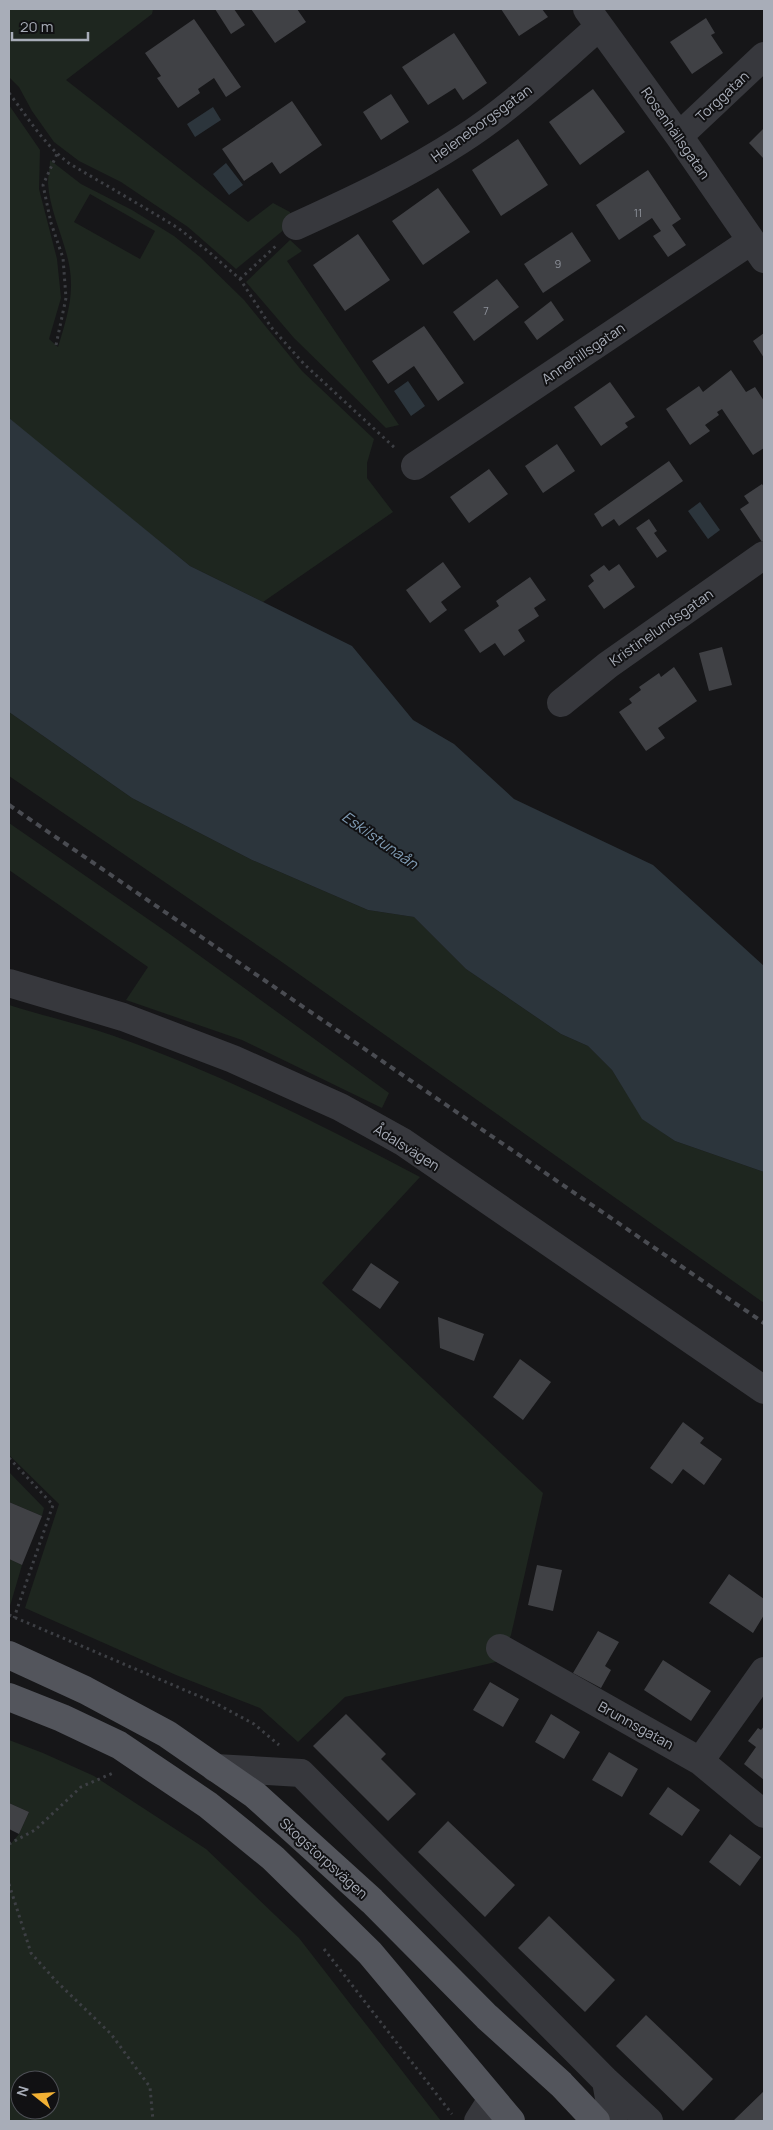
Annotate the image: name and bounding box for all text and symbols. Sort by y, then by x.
scale bar [12,10,89,42]
text: 20 m [20,16,53,37]
street label: Torggatan [691,66,753,126]
street label: Heleneborgsgatan [427,80,535,166]
street label: Rosenhällsgatan [637,83,715,183]
house number: 11 [634,205,642,220]
house number: 9 [555,256,562,271]
house number: 7 [483,303,489,318]
street label: Annehillsgatan [538,318,628,388]
street label: Kristinelundsgatan [605,584,717,670]
water label: Eskilstunaån [338,806,423,875]
street label: Ådalsvägen [370,1119,444,1175]
street label: Brunnsgatan [595,1696,677,1754]
street label: Skogstorpsvägen [276,1813,372,1903]
north arrow [10,2070,60,2120]
text: N [12,2083,33,2099]

